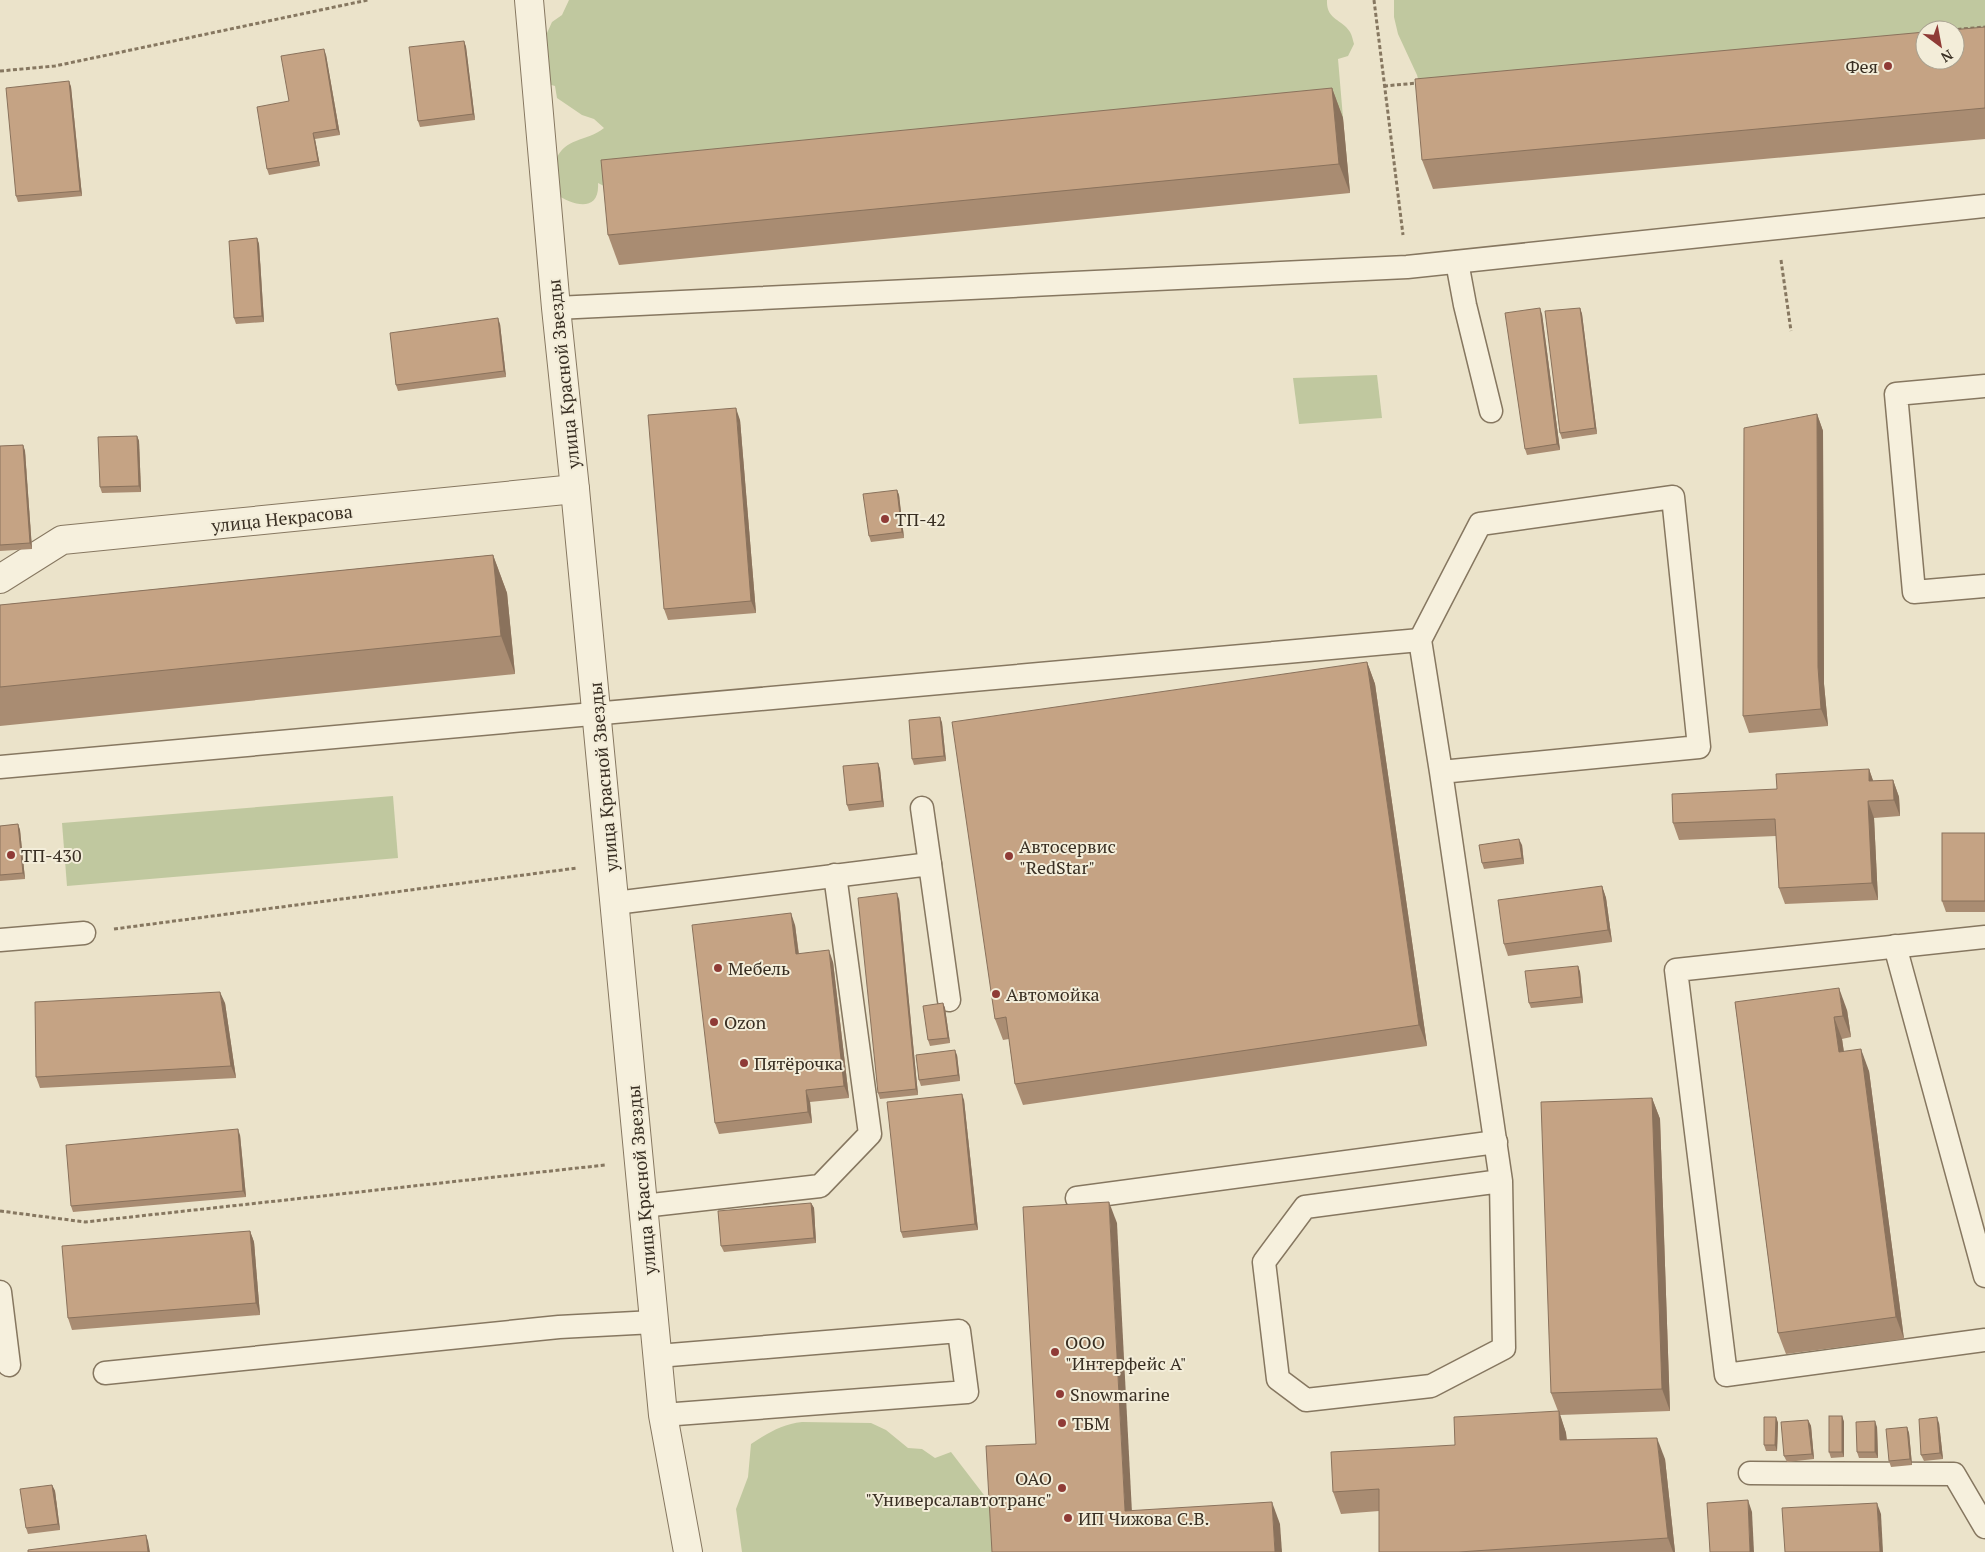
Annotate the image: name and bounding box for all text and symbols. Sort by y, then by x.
north arrow [1915,20,1965,70]
text: N [1937,46,1957,68]
place label: Фея [1845,54,1878,78]
marker: Фея [1882,60,1894,72]
street label: улица Красной Звезды [541,278,585,471]
street label: улица Некрасова [209,499,354,537]
place label: ТП-42 [895,507,946,531]
marker: ТП-42 [879,513,891,525]
street label: улица Красной Звезды [583,681,623,874]
place label: Автосервис "RedStar" [1019,834,1116,879]
place label: ТП-430 [21,843,82,867]
marker: ТП-430 [5,849,17,861]
marker: Автосервис "RedStar" [1003,850,1015,862]
place label: Мебель [728,956,790,980]
marker: Мебель [712,962,724,974]
place label: Автомойка [1006,982,1100,1006]
marker: Автомойка [990,988,1002,1000]
place label: Ozon [724,1010,767,1034]
marker: Ozon [708,1016,720,1028]
place label: Пятёрочка [754,1051,843,1075]
marker: Пятёрочка [738,1057,750,1069]
street label: улица Красной Звезды [621,1084,661,1277]
place label: ООО "Интерфейс А" [1065,1330,1187,1375]
marker: ООО "Интерфейс А" [1049,1346,1061,1358]
place label: Snowmarine [1070,1382,1170,1406]
marker: Snowmarine [1054,1388,1066,1400]
place label: ТБМ [1072,1411,1110,1435]
marker: ТБМ [1056,1417,1068,1429]
place label: ОАО "Универсалавтотранс" [865,1466,1052,1511]
marker: ОАО "Универсалавтотранс" [1056,1482,1068,1494]
place label: ИП Чижова С.В. [1078,1506,1209,1530]
marker: ИП Чижова С.В. [1062,1512,1074,1524]

